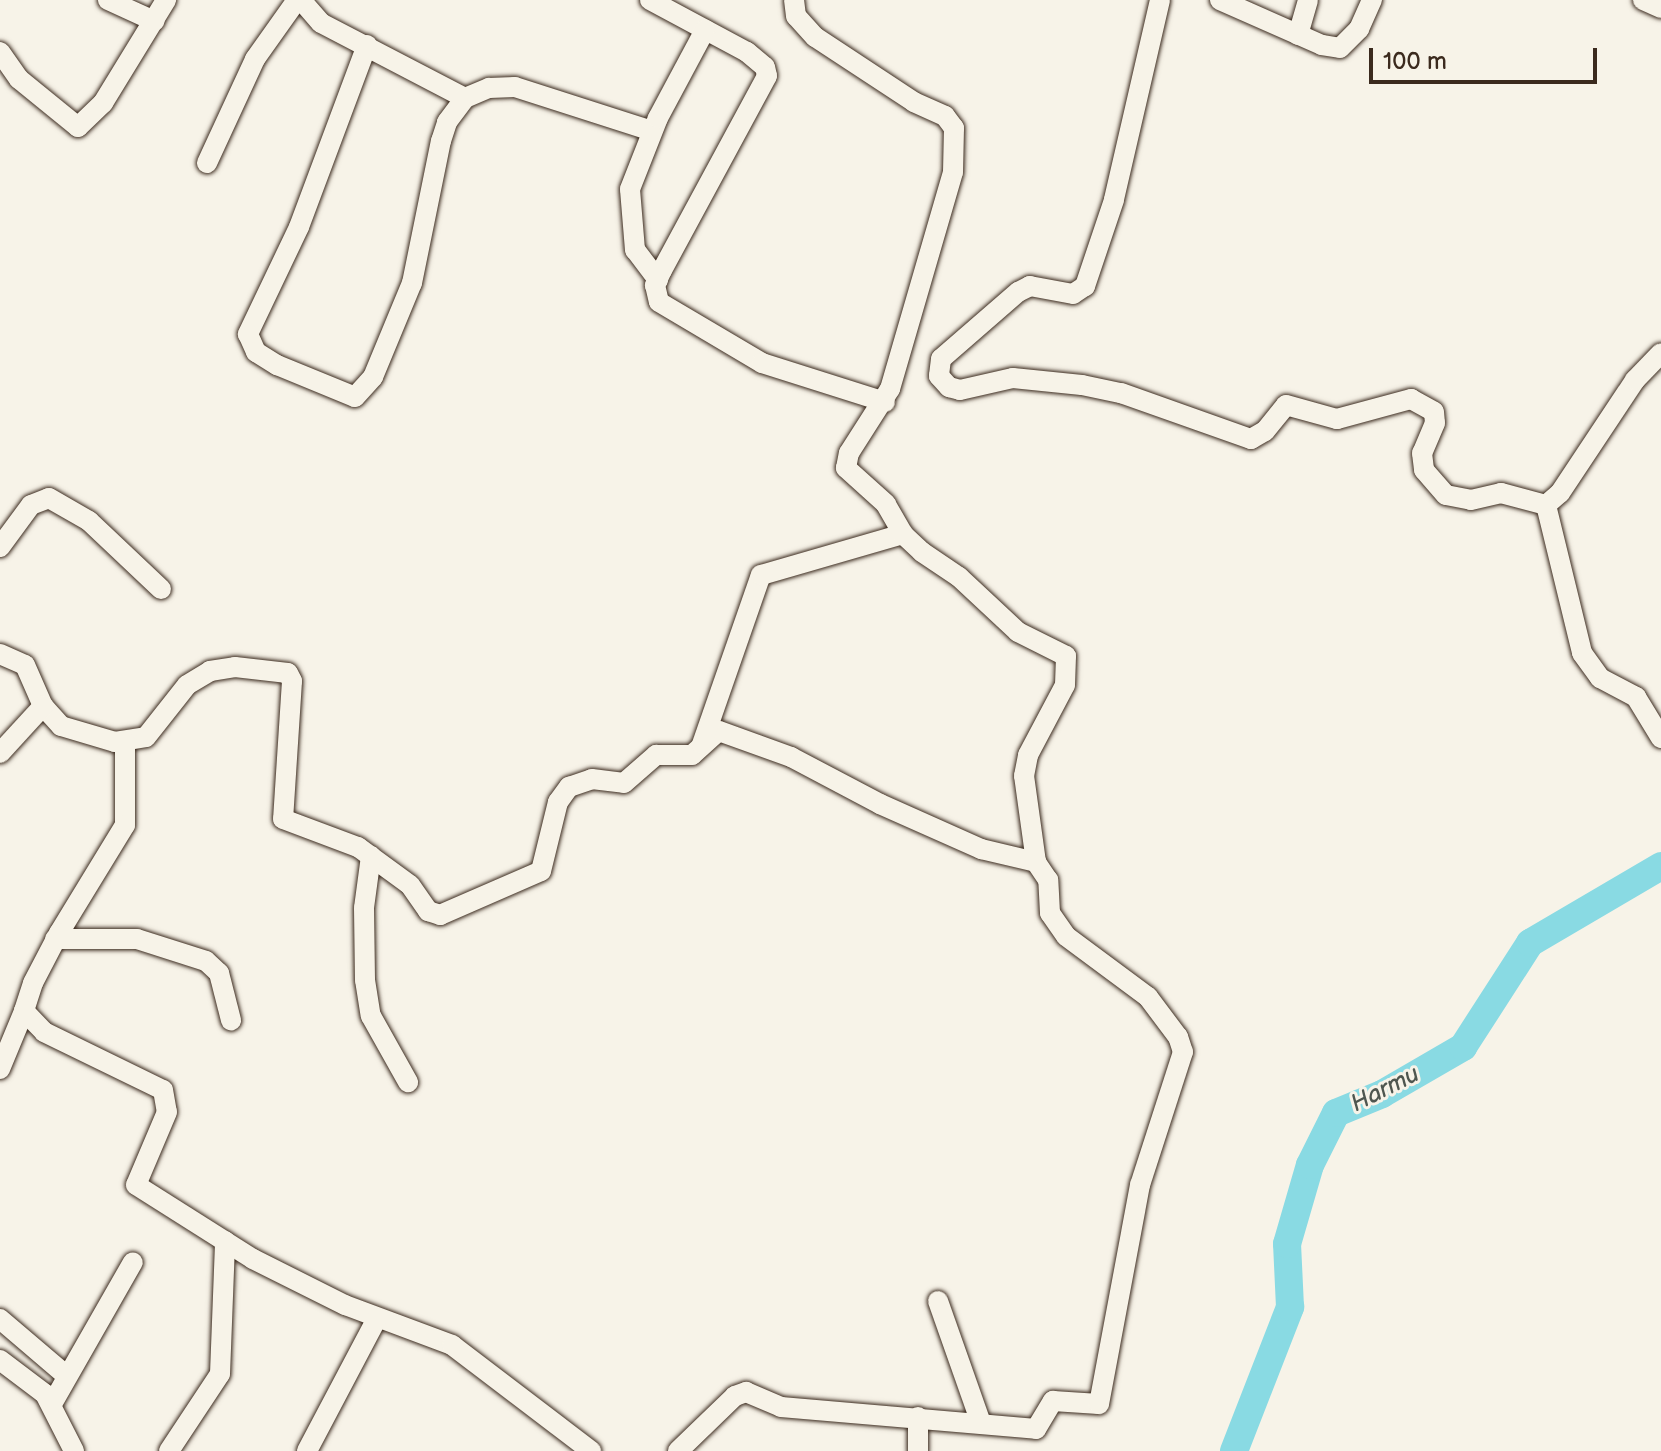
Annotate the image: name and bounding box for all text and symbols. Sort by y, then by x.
scale bar [1373,32,1601,82]
text: 100 m [1383,47,1447,76]
water label: Harmu [1346,1060,1424,1118]

